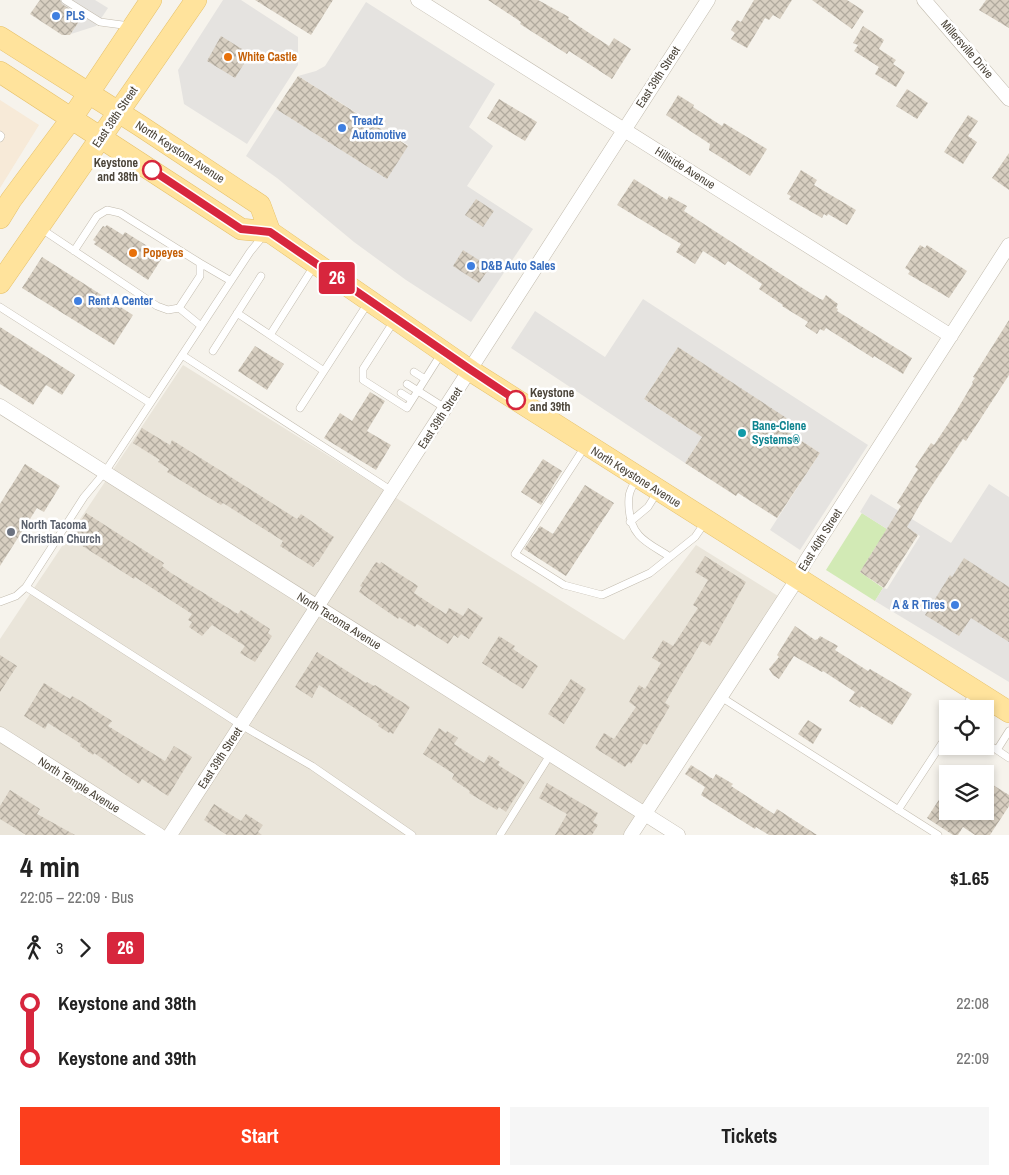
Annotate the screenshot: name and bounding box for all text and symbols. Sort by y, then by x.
place label: PLS [66,8,86,24]
marker: PLS [50,10,62,22]
street label: Millersville Drive [937,16,997,82]
street label: East 39th Street [632,43,684,111]
place label: White Castle [238,49,298,65]
marker: White Castle [222,51,234,63]
street label: East 38th Street [89,83,142,151]
place label: Treadz Automotive [352,113,407,143]
street label: North Keystone Avenue [132,117,228,187]
marker: Treadz Automotive [336,122,348,134]
street label: Hillside Avenue [652,143,718,193]
place label: Keystone and 38th [94,155,139,185]
marker: Keystone and 38th [142,160,162,180]
place label: Popeyes [143,245,184,261]
marker: Popeyes [127,247,139,259]
place label: D&B Auto Sales [481,258,556,274]
marker: D&B Auto Sales [465,260,477,272]
line badge: 26 [314,262,360,294]
text: 26 [329,265,345,290]
place label: Rent A Center [88,293,153,309]
marker: Rent A Center [72,295,84,307]
street label: East 39th Street [414,384,466,452]
place label: Keystone and 39th [530,385,575,415]
marker: Keystone and 39th [506,390,526,410]
place label: Bane-Clene Systems® [752,418,807,448]
marker: Bane-Clene Systems® [736,427,748,439]
street label: North Keystone Avenue [588,443,684,511]
street label: East 40th Street [795,506,846,574]
place label: North Tacoma Christian Church [21,517,101,547]
marker: North Tacoma Christian Church [5,526,17,538]
street label: North Tacoma Avenue [294,589,384,653]
place label: A & R Tires [892,597,946,613]
marker: A & R Tires [949,599,961,611]
map controls [939,700,994,820]
button: locate [939,700,994,755]
street label: East 39th Street [194,724,246,792]
street label: North Temple Avenue [35,753,123,817]
button: layers [939,765,994,820]
text: 4 min [20,848,80,886]
text: $1.65 [950,865,989,891]
text: 22:05 – 22:09 · Bus [20,886,134,908]
icon: walk [20,934,48,962]
icon: forward [71,934,99,962]
text: 26 [117,935,134,960]
text: 3 [56,937,63,959]
text: Keystone and 38th [58,990,197,1016]
text: 22:08 [956,992,989,1014]
text: Keystone and 39th [58,1045,197,1071]
text: 22:09 [956,1047,989,1069]
button: Start [20,1107,500,1165]
button: Tickets [510,1107,989,1165]

